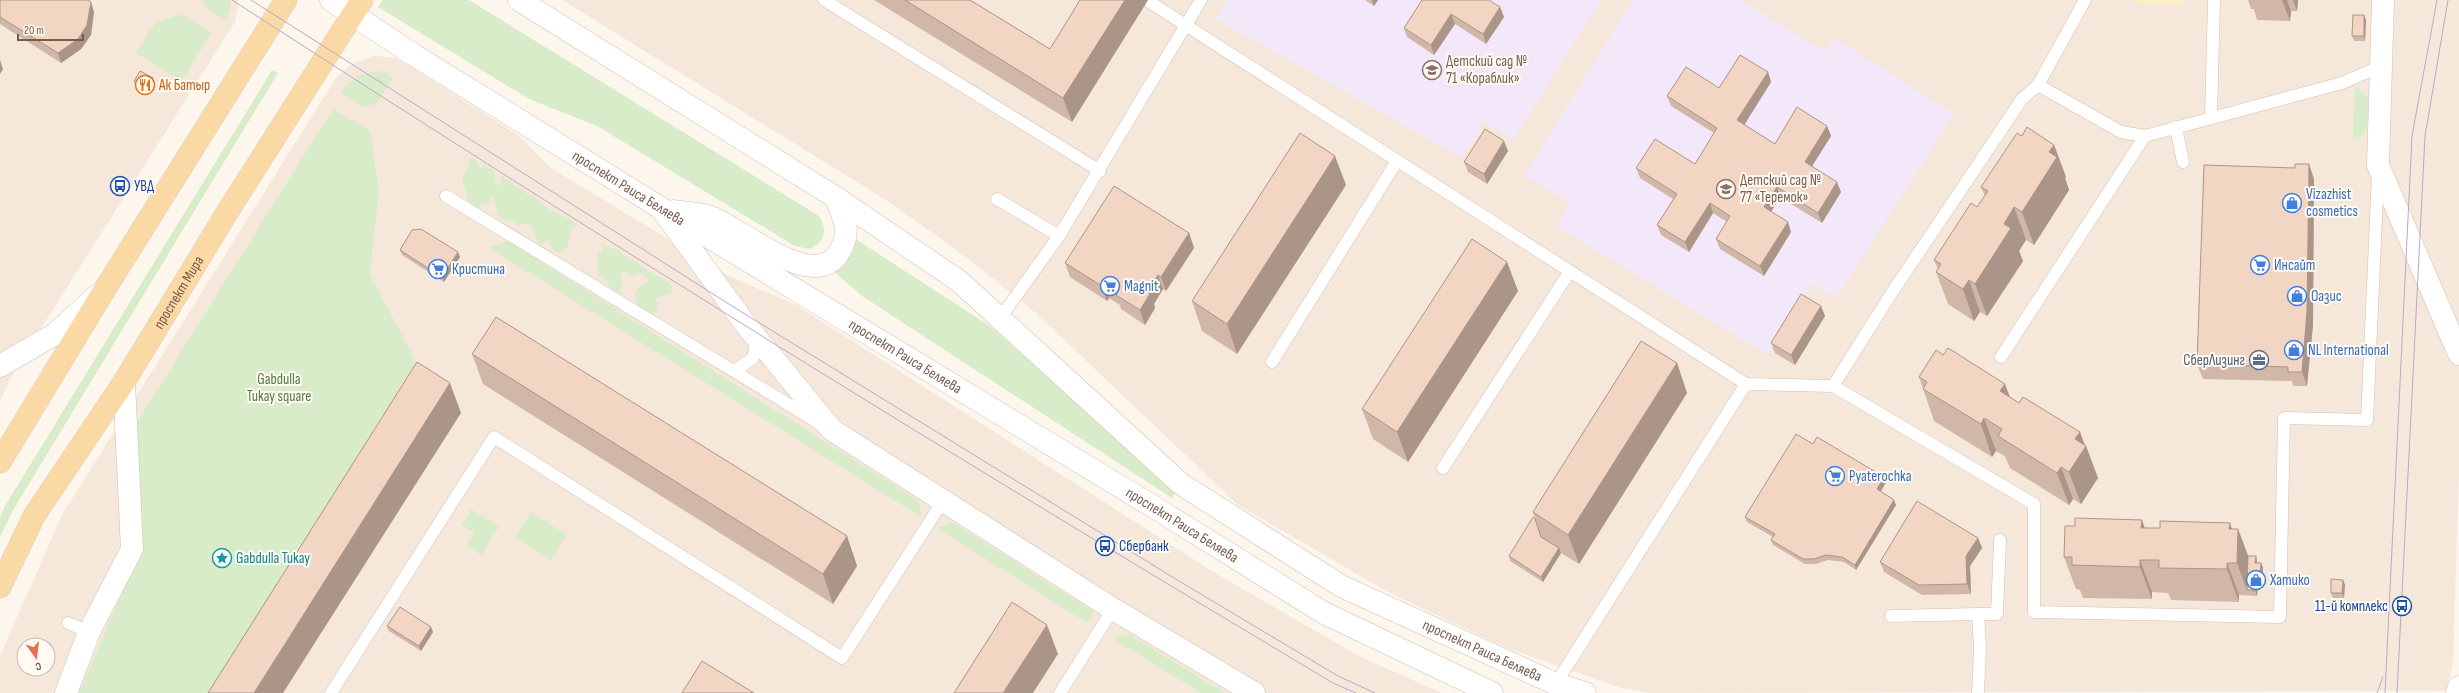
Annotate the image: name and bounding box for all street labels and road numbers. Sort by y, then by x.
street label: проспект Раиса Беляева [568,146,688,230]
street label: проспект Мира [149,252,208,333]
street label: проспект Раиса Беляева [845,315,965,398]
street label: проспект Раиса Беляева [1122,483,1242,567]
street label: проспект Раиса Беляева [1419,615,1545,686]

